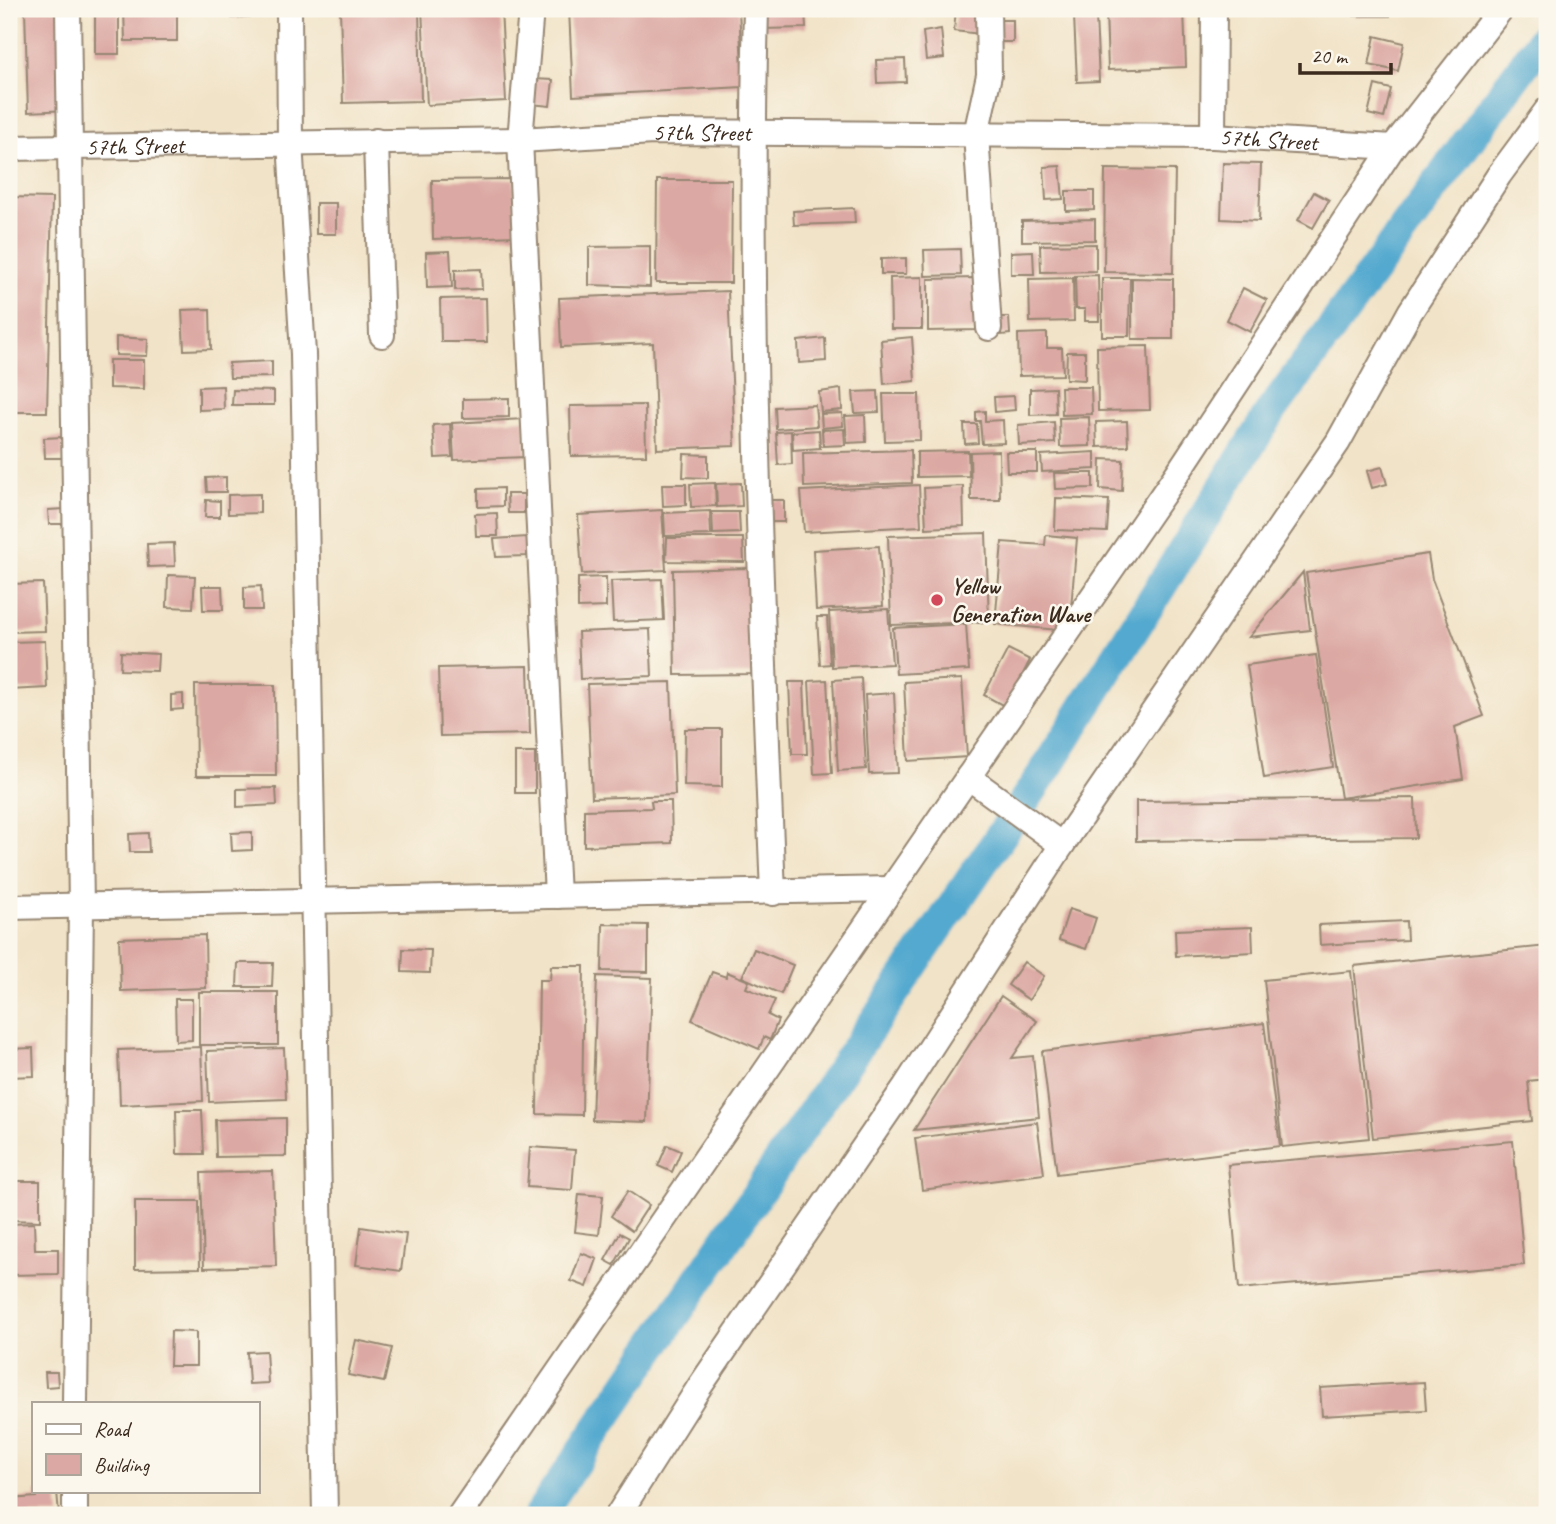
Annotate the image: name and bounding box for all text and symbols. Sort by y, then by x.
scale bar [1300,32,1392,76]
text: 20 m [1311,43,1349,69]
street label: 57th Street [653,117,753,148]
street label: 57th Street [1219,121,1321,157]
street label: 57th Street [86,130,186,162]
place label: Yellow Generation Wave [951,571,1092,629]
marker: Yellow Generation Wave [929,592,945,608]
legend [32,1402,259,1492]
text: Road [94,1416,133,1442]
text: Building [94,1452,151,1478]

